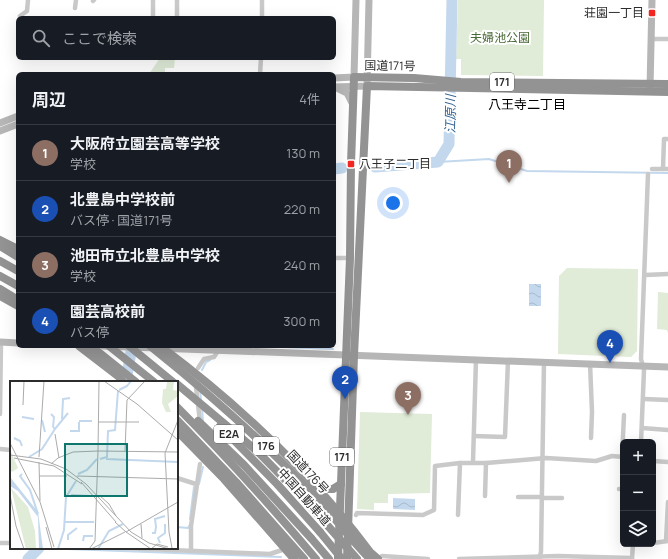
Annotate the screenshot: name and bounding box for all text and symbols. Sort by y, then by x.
place label: 荘園一丁目 [584,4,644,21]
marker: 荘園一丁目 [647,8,657,18]
search box [16,16,336,60]
icon: search [30,27,52,49]
text: ここで検索 [62,28,137,49]
park label: 夫婦池公園 [470,29,530,46]
street label: 国道171号 [364,57,416,74]
road number: 171 [490,73,514,91]
text: 周辺 [32,88,66,111]
text: 4件 [299,90,320,108]
water label: 江原川 [441,92,459,134]
district label: 八王寺二丁目 [488,95,566,113]
text: 大阪府立園芸高等学校 [70,133,220,154]
text: 1 [42,144,48,162]
text: 130 m [286,144,320,162]
pin: 1 [496,150,522,183]
text: 学校 [70,155,96,173]
place label: 八王子二丁目 [359,155,431,172]
marker: 八王子二丁目 [346,159,356,169]
text: 北豊島中学校前 [70,189,175,210]
your location [383,193,403,213]
text: 2 [41,200,49,218]
text: 220 m [284,200,320,218]
text: バス停 · 国道171号 [70,211,173,229]
text: 池田市立北豊島中学校 [70,245,220,266]
text: 3 [41,256,49,274]
text: 240 m [284,256,320,274]
text: 学校 [70,267,96,285]
text: 園芸高校前 [70,301,145,322]
text: 4 [41,312,49,330]
text: 300 m [283,312,320,330]
text: バス停 [70,323,109,341]
pin: 4 [597,330,623,363]
pin: 2 [332,366,358,399]
inset map [10,381,178,549]
pin: 3 [395,382,421,415]
road number: E2A [214,425,244,443]
road number: 176 [253,437,279,455]
map controls [620,439,656,547]
button: + [620,439,656,475]
street label: 国道176号 [284,446,333,497]
road number: 171 [330,448,354,466]
street label: 中国自動車道 [274,464,335,529]
button: − [620,475,656,511]
button: layers [620,511,656,547]

